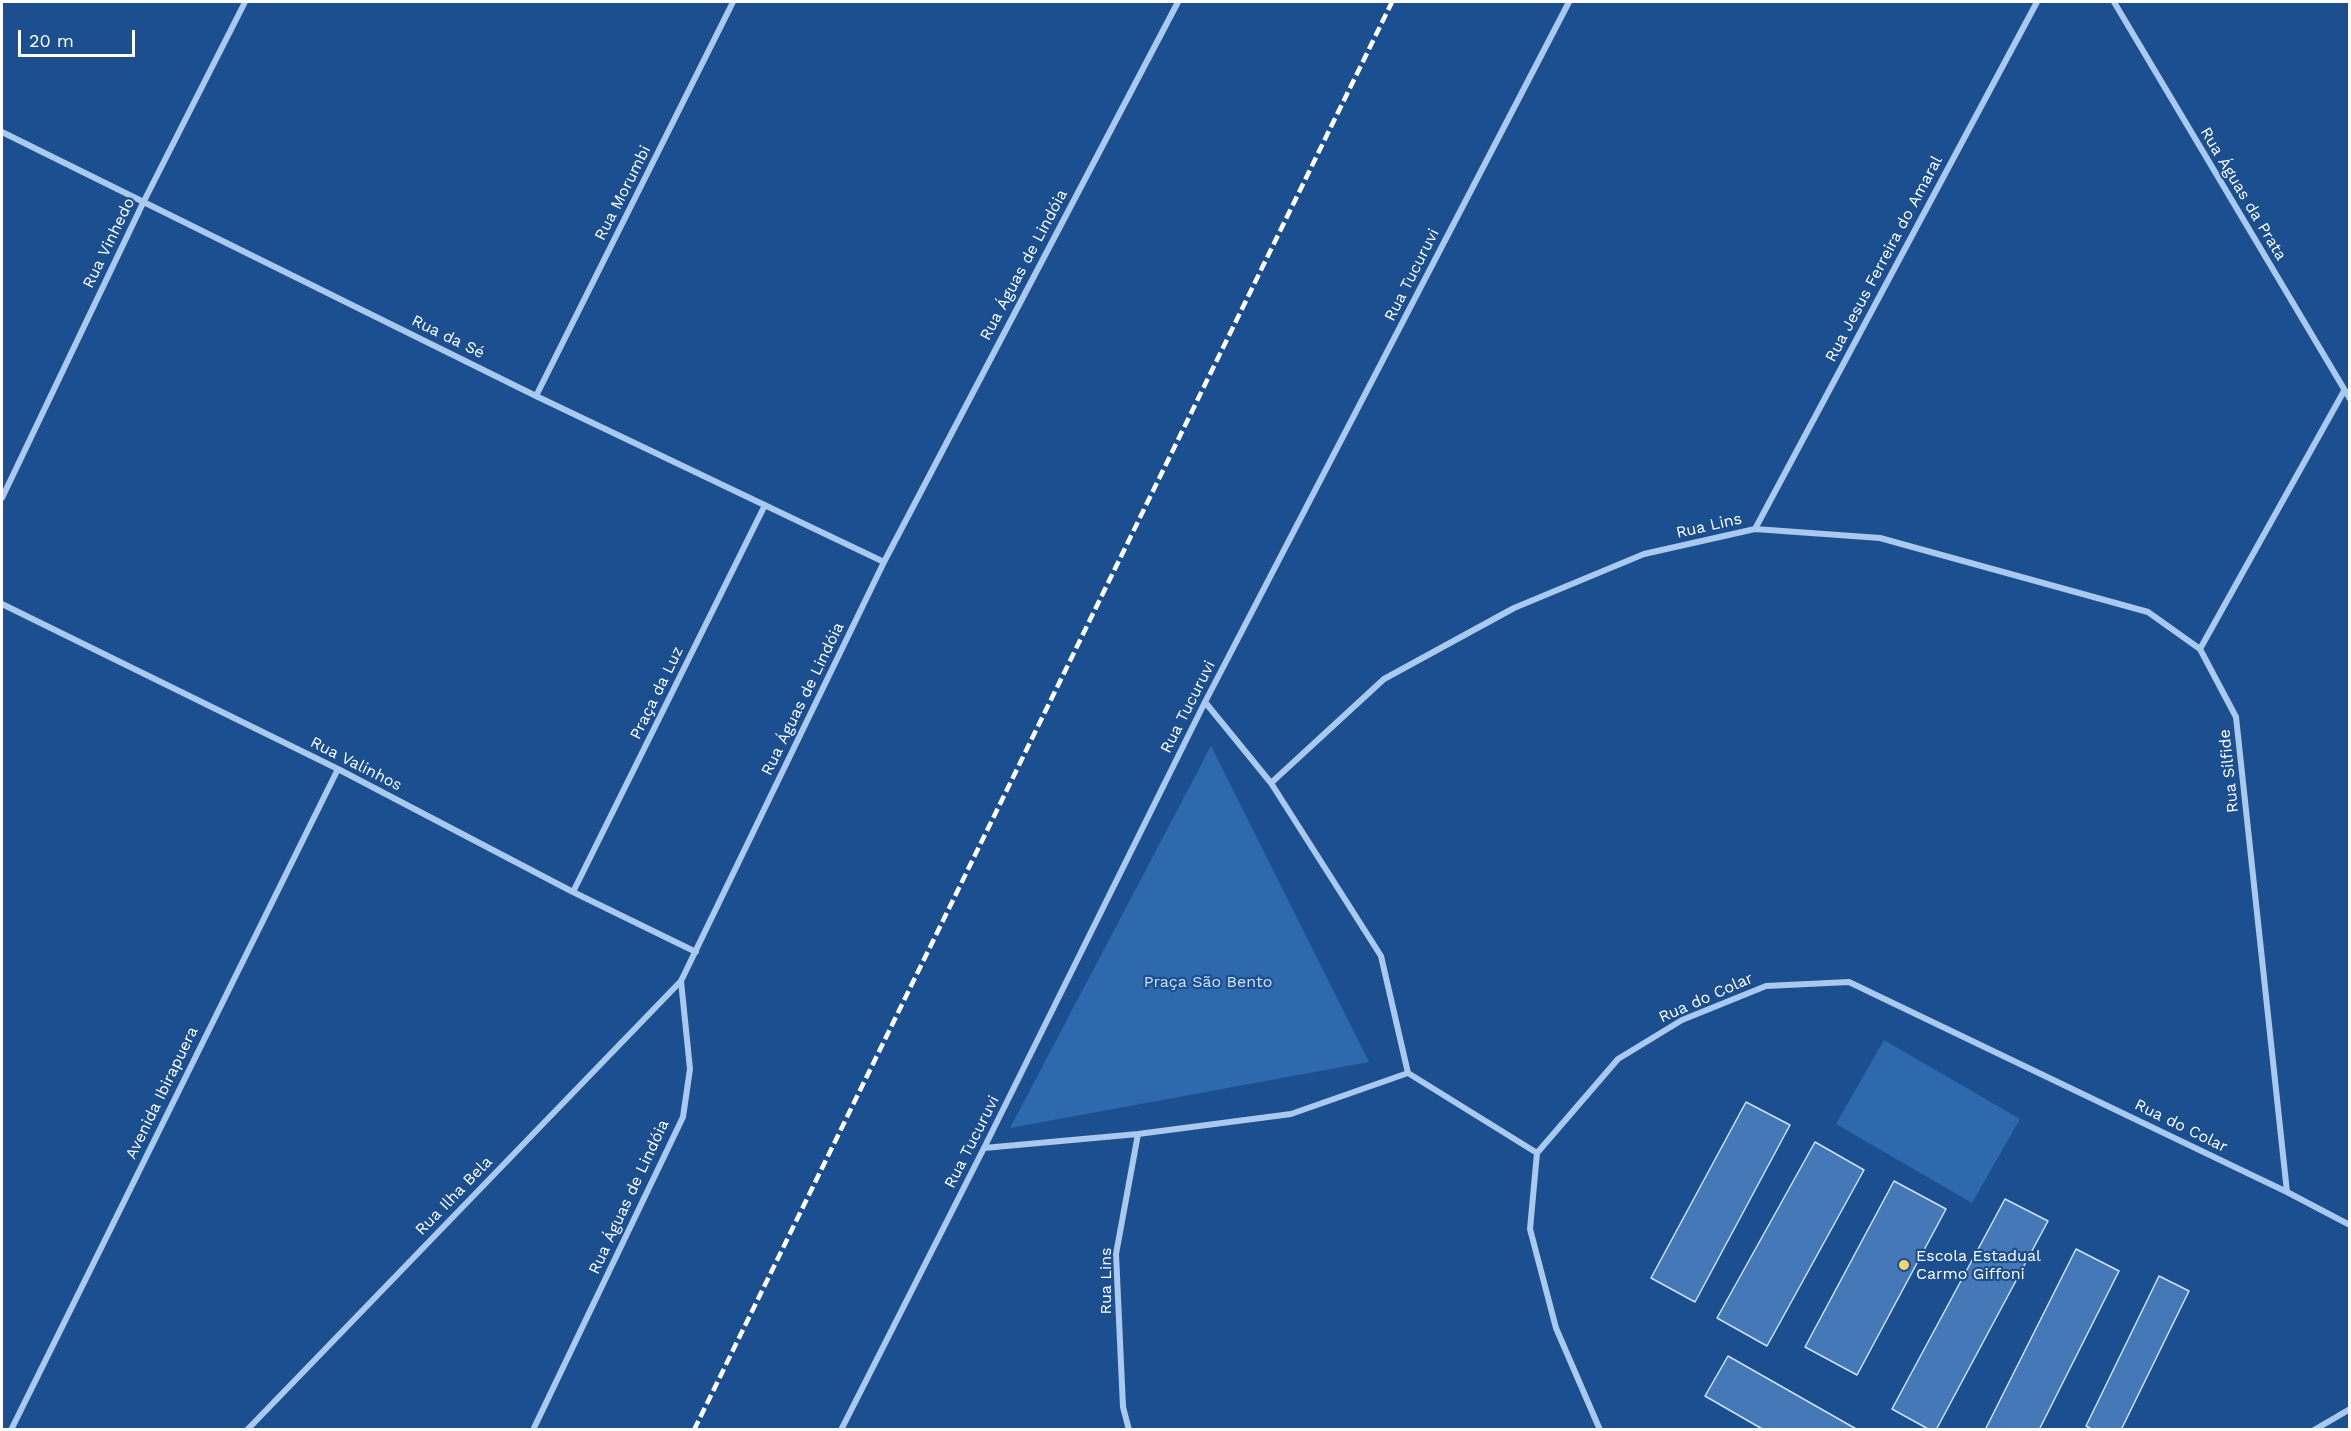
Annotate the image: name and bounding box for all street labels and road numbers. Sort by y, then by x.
street label: Rua Águas da Prata [2196,124,2290,264]
street label: Rua Morumbi [591,142,655,244]
street label: Rua Jesus Ferreira do Amaral [1821,153,1947,365]
street label: Rua Águas de Lindóia [976,186,1072,344]
street label: Rua Vinhedo [79,195,139,291]
street label: Rua Tucuruvi [1380,226,1444,324]
street label: Rua da Sé [408,311,488,363]
street label: Rua Lins [1674,509,1744,543]
street label: Rua Águas de Lindóia [758,619,848,779]
street label: Praça da Luz [626,643,688,743]
street label: Rua Tucuruvi [1156,658,1220,756]
street label: Rua Sílfide [2215,728,2243,814]
street label: Rua Valinhos [307,733,405,795]
street label: Rua do Colar [1656,969,1756,1027]
street label: Avenida Ibirapuera [122,1024,202,1162]
street label: Rua Tucuruvi [940,1093,1004,1191]
street label: Rua do Colar [2131,1095,2231,1157]
street label: Rua Águas de Lindóia [585,1117,673,1277]
street label: Rua Ilha Bela [412,1152,496,1240]
street label: Rua Lins [1096,1247,1116,1315]

